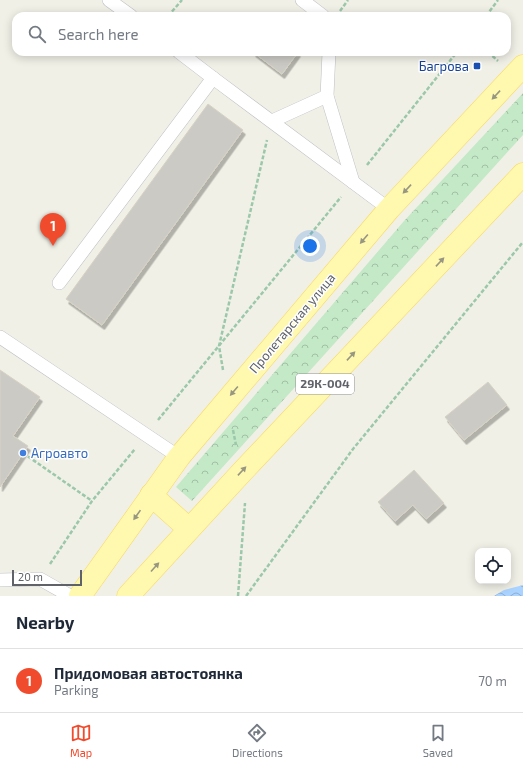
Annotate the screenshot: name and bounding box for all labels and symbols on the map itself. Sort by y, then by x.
place label: Багрова [419,58,469,74]
marker: Багрова [472,61,482,71]
one-way arrow [492,90,501,99]
one-way arrow [402,184,412,194]
pin: 1 [40,213,66,246]
one-way arrow [359,233,368,244]
your location [300,236,320,256]
one-way arrow [435,257,445,267]
street label: Пролетарская улица [246,270,338,376]
one-way arrow [346,352,355,361]
road number: 29К-004 [296,374,354,394]
one-way arrow [230,386,239,397]
place label: Агроавто [31,445,88,461]
marker: Агроавто [18,448,28,458]
one-way arrow [238,466,247,476]
one-way arrow [133,510,141,521]
one-way arrow [150,562,159,572]
scale bar [12,568,82,587]

